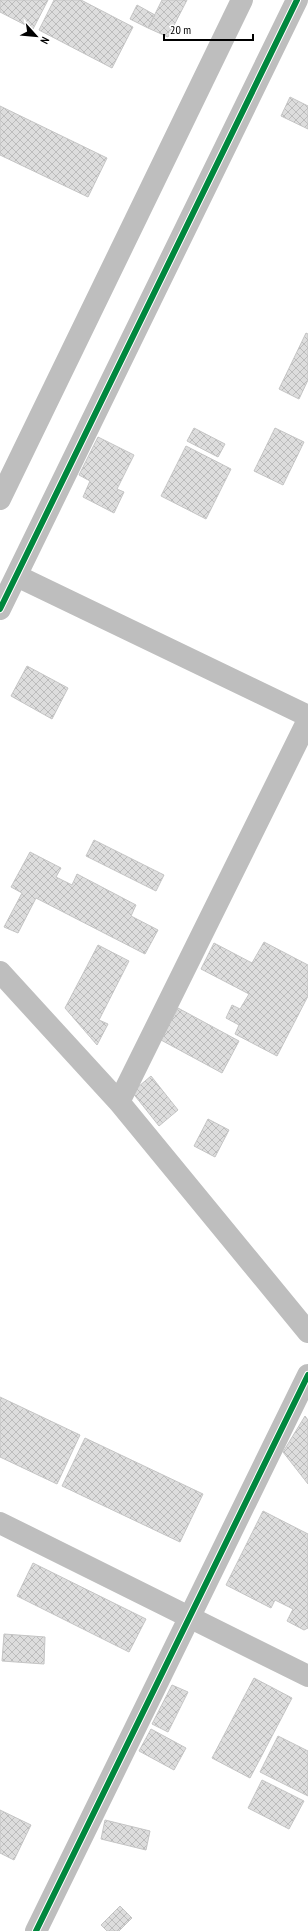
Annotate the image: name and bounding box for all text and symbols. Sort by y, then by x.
north arrow [16,16,56,56]
scale bar [164,16,253,42]
text: 20 m [170,22,191,37]
text: N [37,35,52,46]

